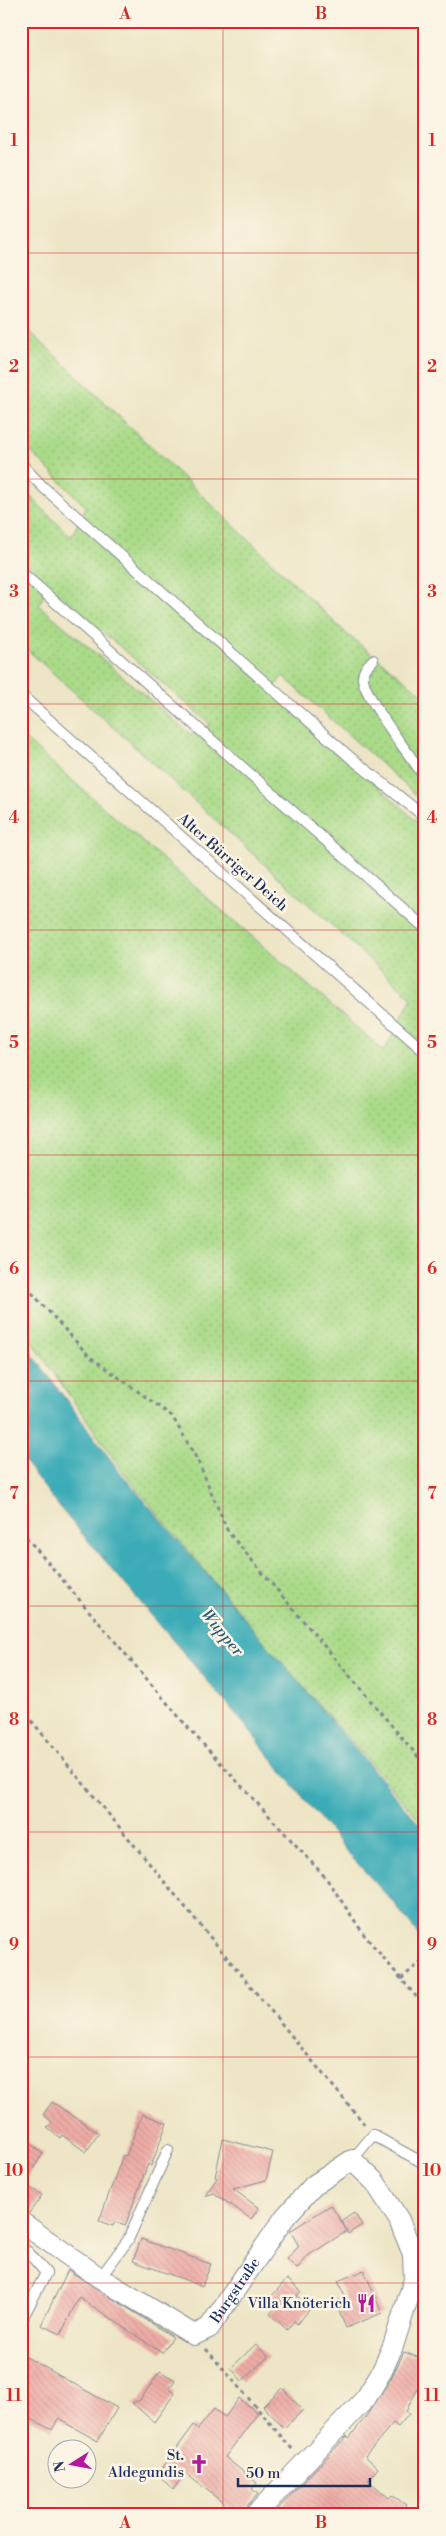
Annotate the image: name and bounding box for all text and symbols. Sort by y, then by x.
text: A [118,4,131,24]
text: B [315,4,327,24]
text: 1 [10,131,18,151]
text: 1 [428,131,436,151]
text: 2 [9,357,19,377]
text: 2 [427,357,437,377]
text: 3 [9,582,19,602]
text: 3 [427,582,437,602]
text: 4 [9,808,20,828]
text: 4 [427,808,438,828]
street label: Alter Bürriger Deich [173,809,292,916]
text: 5 [9,1033,19,1053]
text: 5 [427,1033,437,1053]
text: 6 [9,1259,19,1279]
text: 6 [427,1259,437,1279]
text: 7 [9,1484,19,1504]
text: 7 [427,1484,437,1504]
water label: Wupper [197,1605,248,1661]
text: 8 [9,1710,19,1730]
text: 8 [427,1710,437,1730]
text: 9 [9,1935,19,1955]
text: 9 [427,1935,437,1955]
text: 10 [5,2161,23,2181]
text: 10 [423,2161,441,2181]
street label: Burgstraße [206,2254,264,2328]
restaurant icon: Villa Knöterich [355,2292,377,2314]
place label: Villa Knöterich [247,2294,351,2313]
text: 11 [6,2386,22,2406]
text: 11 [424,2386,440,2406]
north arrow [48,2438,98,2488]
place label: St. Aldegundis [107,2446,184,2482]
church icon: St. Aldegundis [188,2453,210,2475]
scale bar [238,2456,371,2488]
text: N [50,2459,70,2473]
text: 50 m [246,2464,280,2483]
text: A [118,2513,131,2533]
text: B [315,2513,327,2533]

